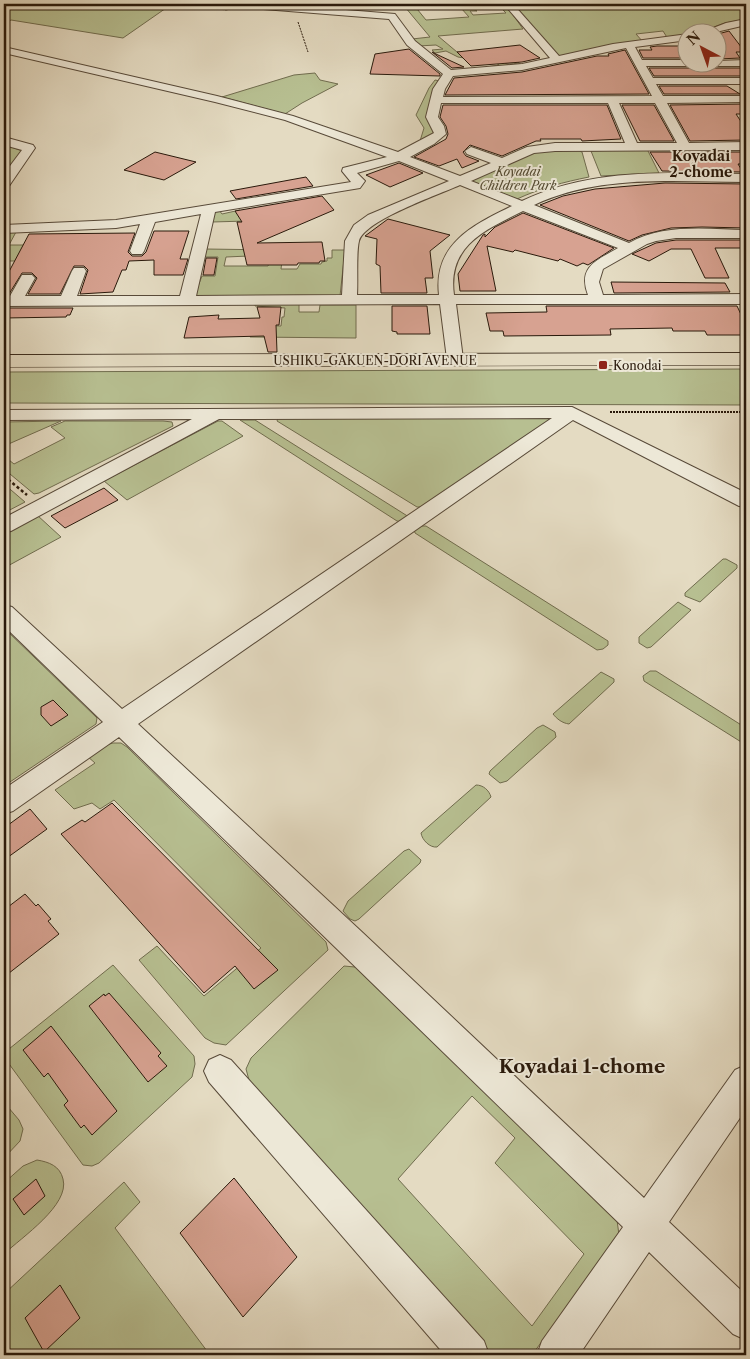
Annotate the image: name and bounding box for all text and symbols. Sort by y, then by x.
north arrow [678,22,728,72]
text: N [683,27,704,49]
district label: Koyadai 2-chome [670,147,732,181]
park label: Koyadai Children Park [479,164,557,193]
street label: USHIKU-GAKUEN-DORI AVENUE [273,353,477,368]
place label: Konodai [613,358,662,373]
marker: Konodai [597,359,609,371]
district label: Koyadai 1-chome [499,1055,665,1078]

